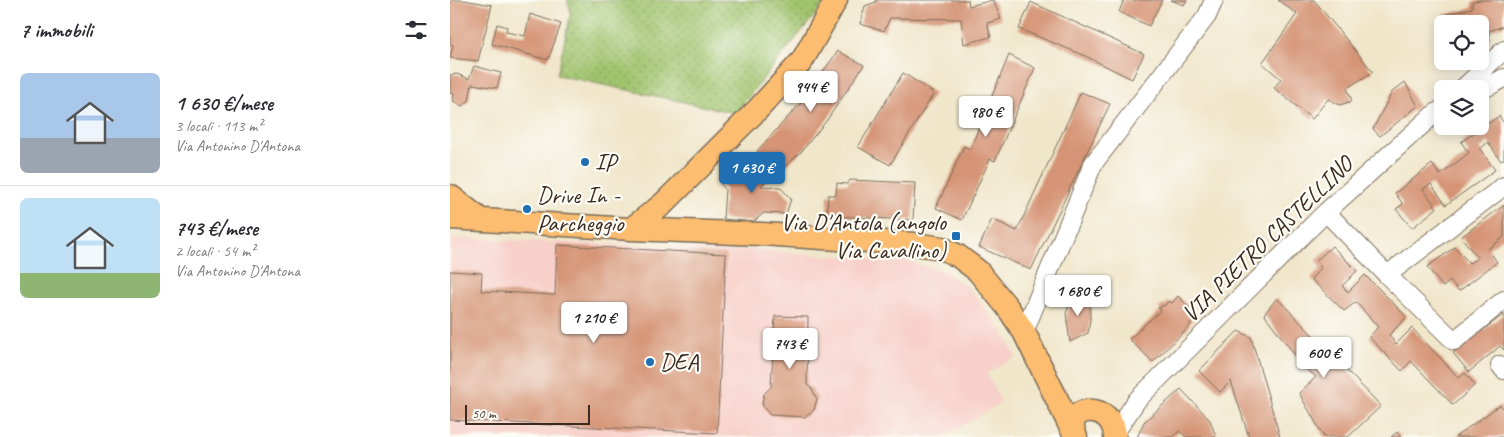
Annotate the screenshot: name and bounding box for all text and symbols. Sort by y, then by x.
map controls [1434,15,1489,135]
button: locate [1434,15,1489,70]
icon: filters [402,16,430,44]
text: 7 immobili [20,17,92,43]
pin: 944 € [776,70,846,113]
text: 944 € [795,77,827,97]
button: layers [1434,80,1489,135]
text: 1 630 €/mese [175,90,273,116]
icon: home [60,93,120,153]
pin: 980 € [951,96,1021,138]
text: 980 € [970,102,1002,122]
text: 3 locali · 113 m² [175,116,262,136]
text: Via Antonino D'Antona [175,136,300,156]
place label: IP [595,147,620,177]
street label: VIA PIETRO CASTELLINO [1175,148,1361,328]
pin: 1 630 € [706,152,798,194]
marker: IP [579,156,591,168]
text: 1 630 € [730,158,774,178]
place label: Drive In - Parcheggio [537,180,625,238]
marker: Drive In - Parcheggio [521,203,533,215]
place label: Via D'Antola (angolo Via Cavallino) [780,207,948,265]
text: 743 €/mese [175,215,258,241]
icon: home [60,218,120,278]
marker: Via D'Antola (angolo Via Cavallino) [950,230,962,242]
text: 2 locali · 54 m² [175,241,255,261]
text: Via Antonino D'Antona [175,261,300,281]
pin: 1 680 € [1032,274,1124,317]
text: 1 680 € [1056,281,1100,301]
pin: 1 210 € [548,302,640,344]
text: 1 210 € [572,308,616,328]
pin: 743 € [755,328,825,370]
text: 743 € [774,334,806,354]
pin: 600 € [1289,336,1359,379]
text: 600 € [1307,343,1341,363]
place label: DEA [660,347,700,377]
marker: DEA [644,356,656,368]
scale bar [465,402,590,425]
text: 50 m [472,405,496,422]

